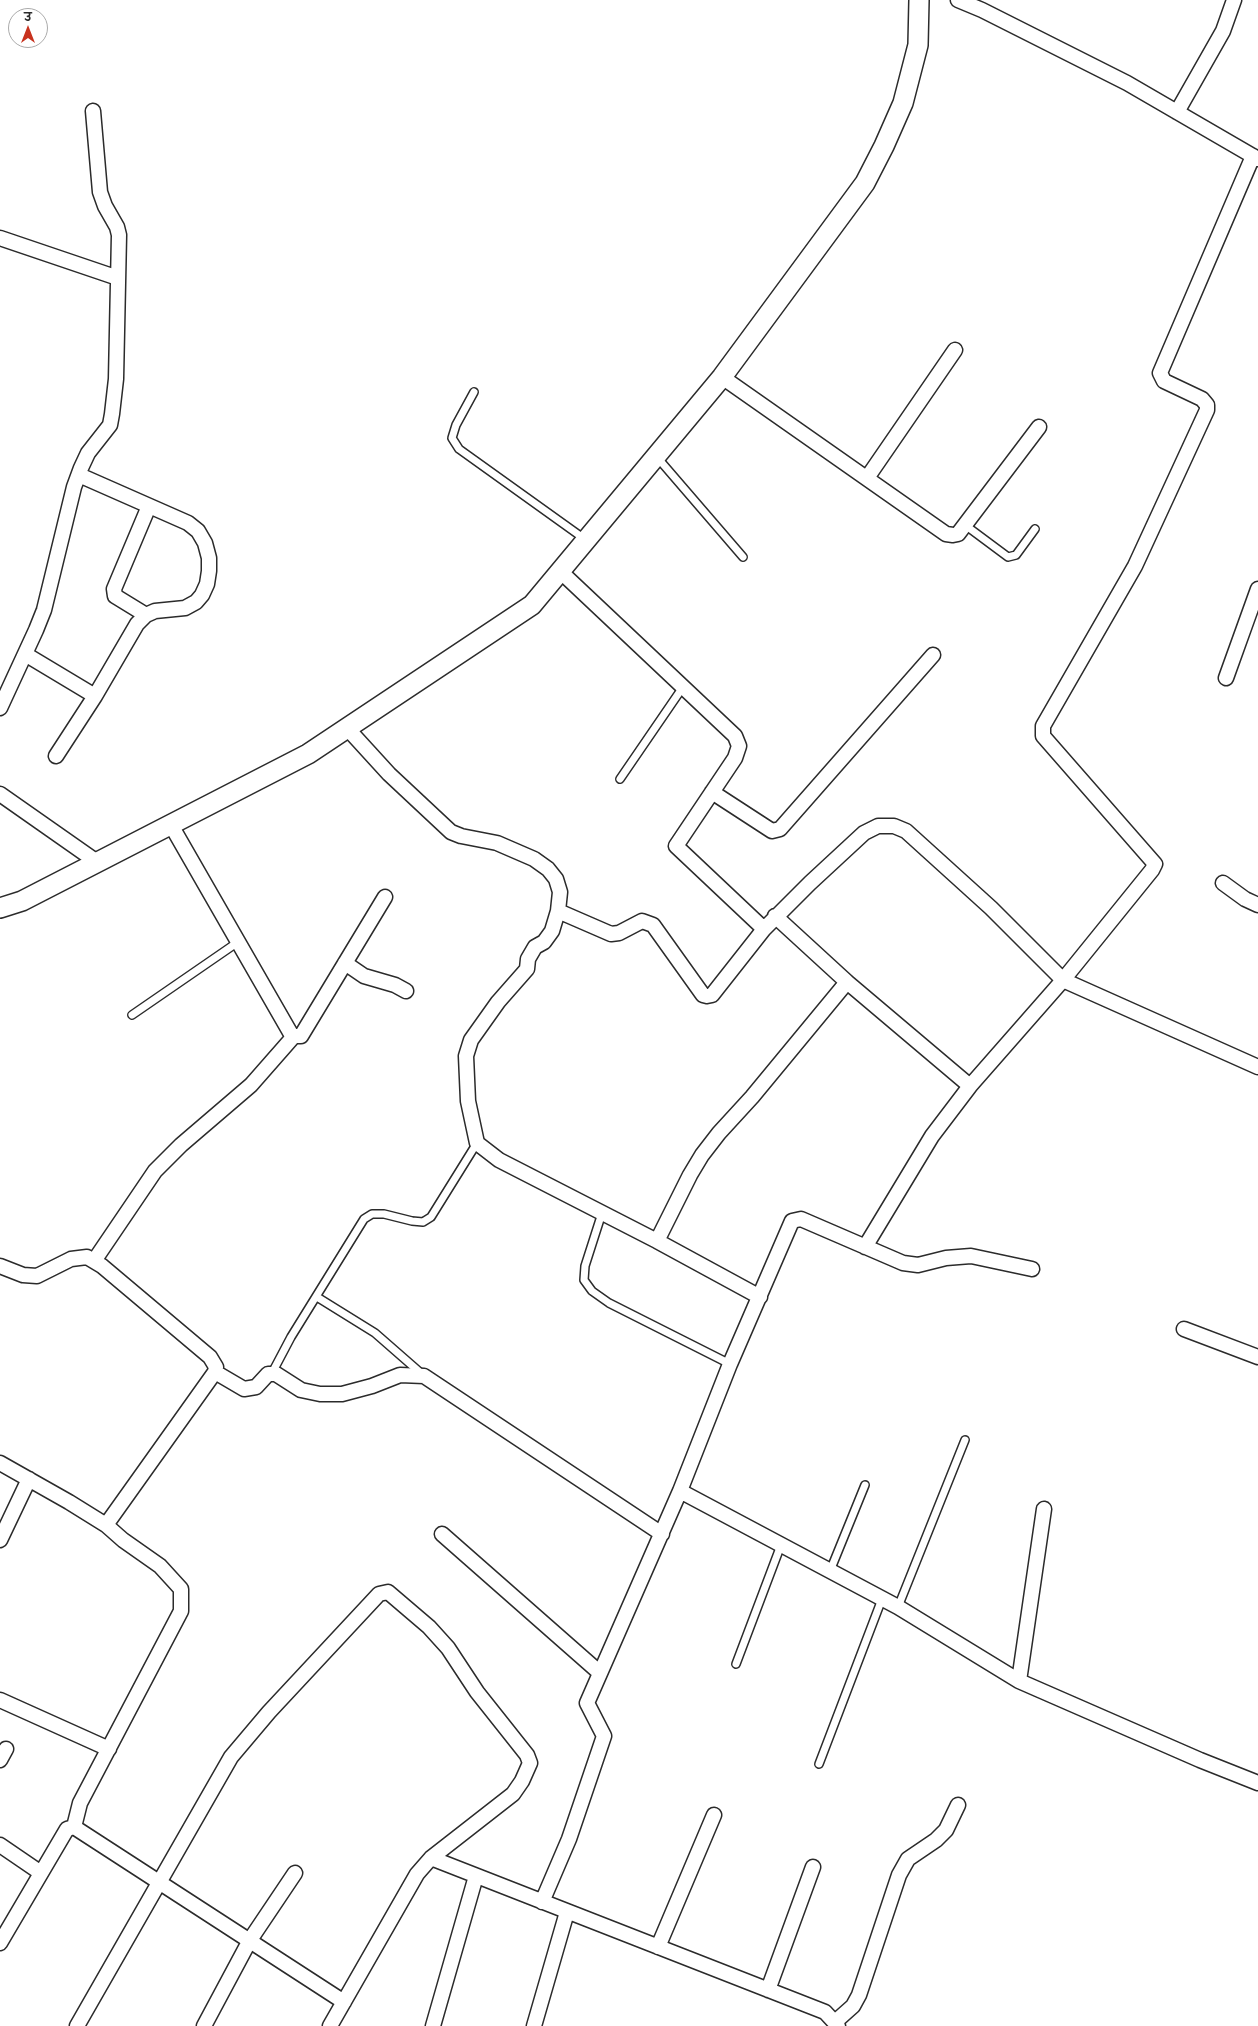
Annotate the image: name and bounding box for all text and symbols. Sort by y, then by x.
north arrow [8,8,48,48]
text: उ [24,10,32,24]

